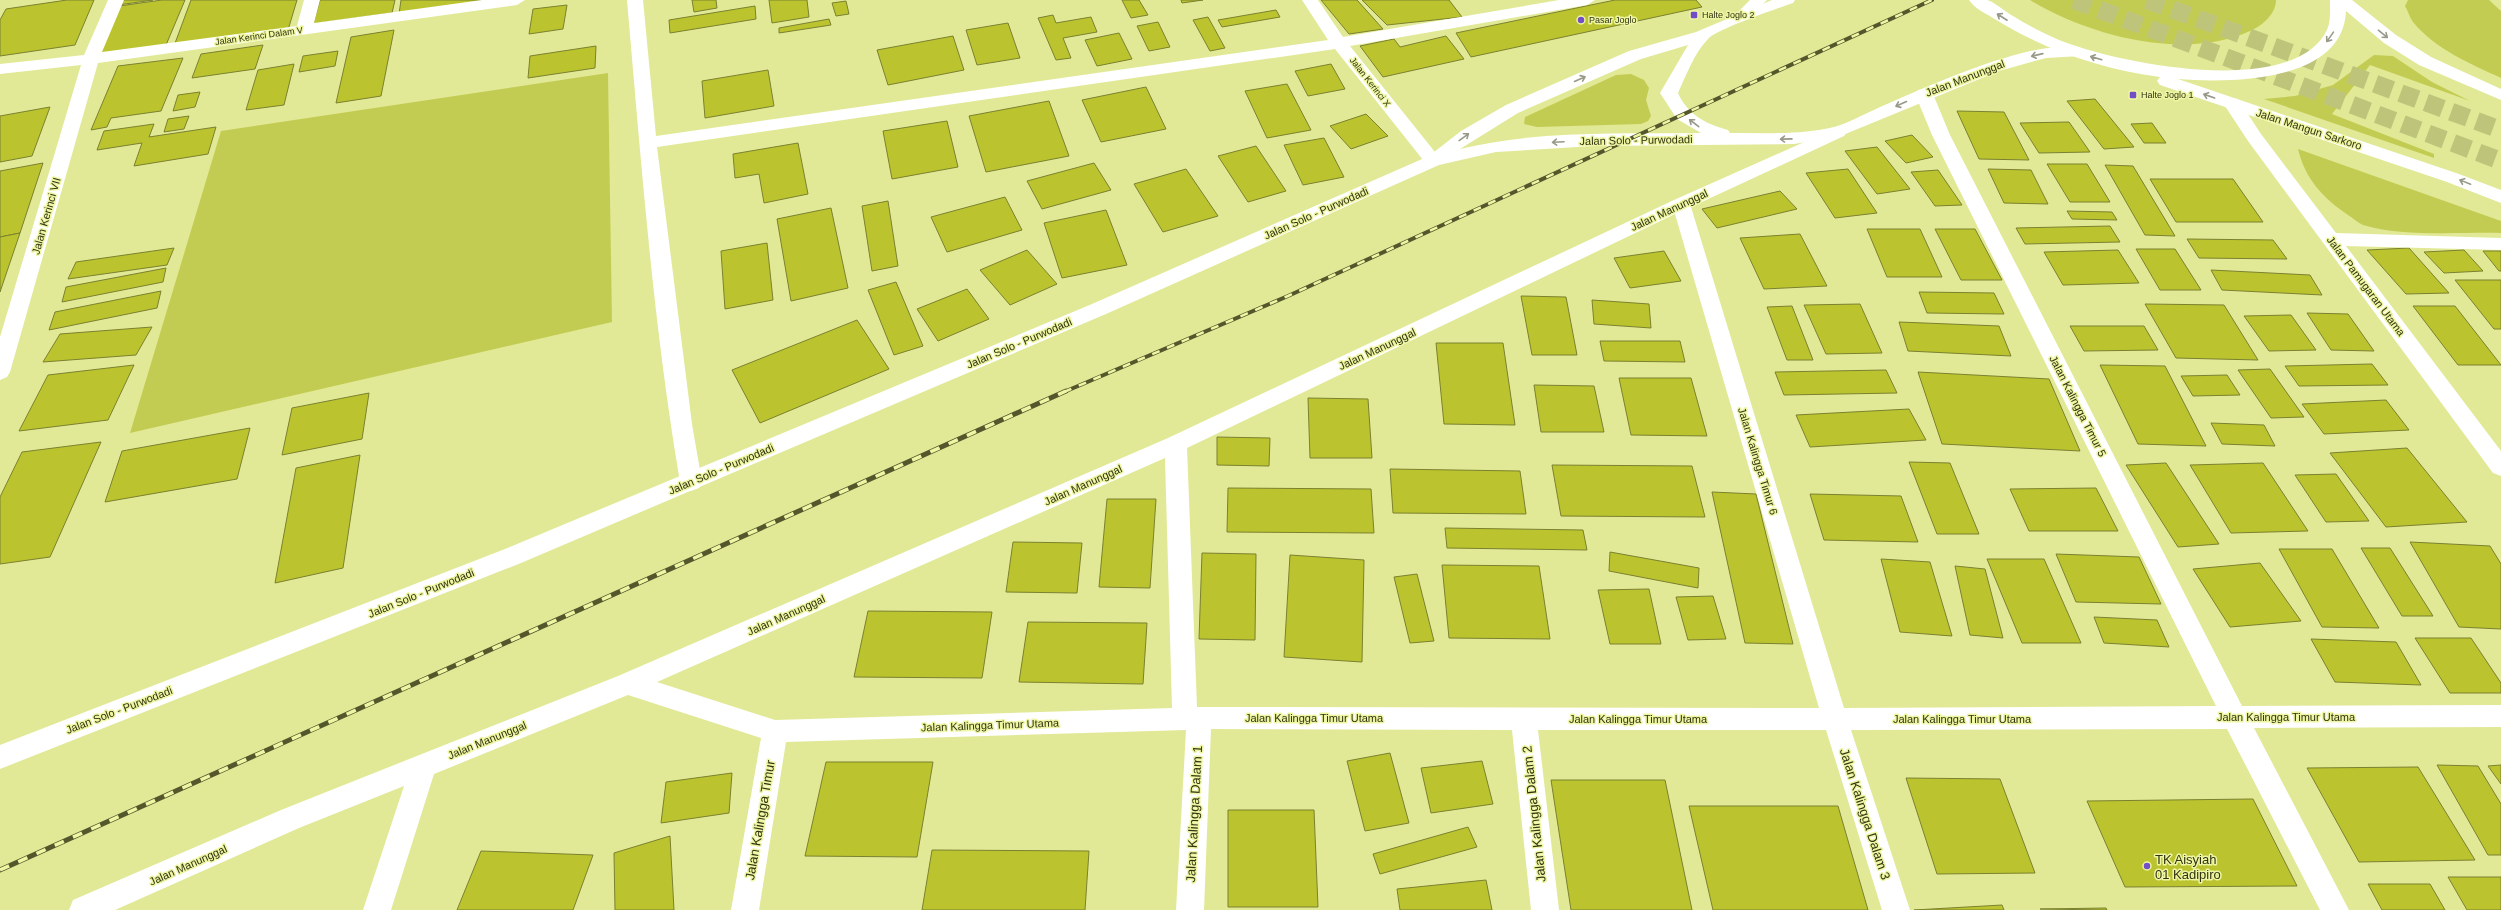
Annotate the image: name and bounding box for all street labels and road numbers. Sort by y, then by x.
street label: Jalan Kerinci Dalam V [214,25,304,47]
street label: Jalan Kerinci X [1348,55,1392,109]
street label: Jalan Manunggal [1924,57,2006,99]
street label: Jalan Mangun Sarkoro [2255,106,2363,152]
street label: Jalan Solo - Purwodadi [1579,133,1693,147]
street label: Jalan Kerinci VII [29,176,63,256]
street label: Jalan Solo - Purwodadi [1262,185,1370,241]
street label: Jalan Manunggal [1628,187,1710,233]
street label: Jalan Pamugaran Utama [2325,234,2408,339]
street label: Jalan Solo - Purwodadi [965,315,1073,371]
street label: Jalan Manunggal [1336,326,1418,372]
street label: Jalan Kalingga Timur 5 [2047,353,2109,459]
street label: Jalan Kalingga Timur 6 [1736,406,1780,516]
street label: Jalan Solo - Purwodadi [667,441,775,497]
street label: Jalan Manunggal [1042,462,1124,508]
street label: Jalan Solo - Purwodadi [366,566,476,620]
street label: Jalan Manunggal [745,592,827,638]
street label: Jalan Solo - Purwodadi [64,684,174,736]
street label: Jalan Kalingga Timur Utama [2217,711,2356,723]
street label: Jalan Kalingga Timur Utama [1245,712,1384,724]
street label: Jalan Kalingga Timur Utama [1569,713,1708,725]
street label: Jalan Kalingga Timur Utama [1893,713,2032,725]
street label: Jalan Kalingga Timur Utama [921,717,1060,733]
street label: Jalan Manunggal [446,719,528,761]
street label: Jalan Kalingga Dalam 1 [1183,745,1205,883]
street label: Jalan Kalingga Dalam 2 [1519,745,1549,883]
street label: Jalan Kalingga Dalam 3 [1837,746,1893,882]
street label: Jalan Kalingga Timur [742,758,778,881]
street label: Jalan Manunggal [147,842,229,888]

